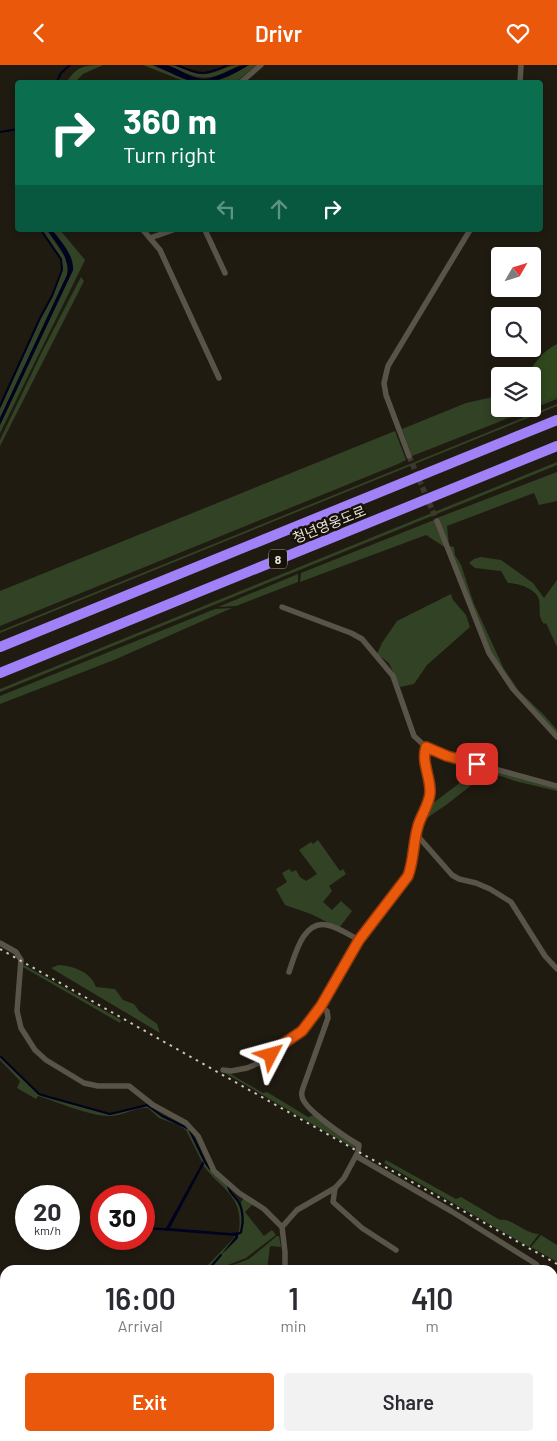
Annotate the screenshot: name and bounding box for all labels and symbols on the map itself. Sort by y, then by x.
north arrow [491,247,541,297]
street label: 청년영웅도로 [290,502,368,546]
road number: 8 [269,549,287,569]
pin [456,743,498,785]
position arrow [244,1028,296,1080]
speed limit sign: 30 [90,1185,155,1250]

